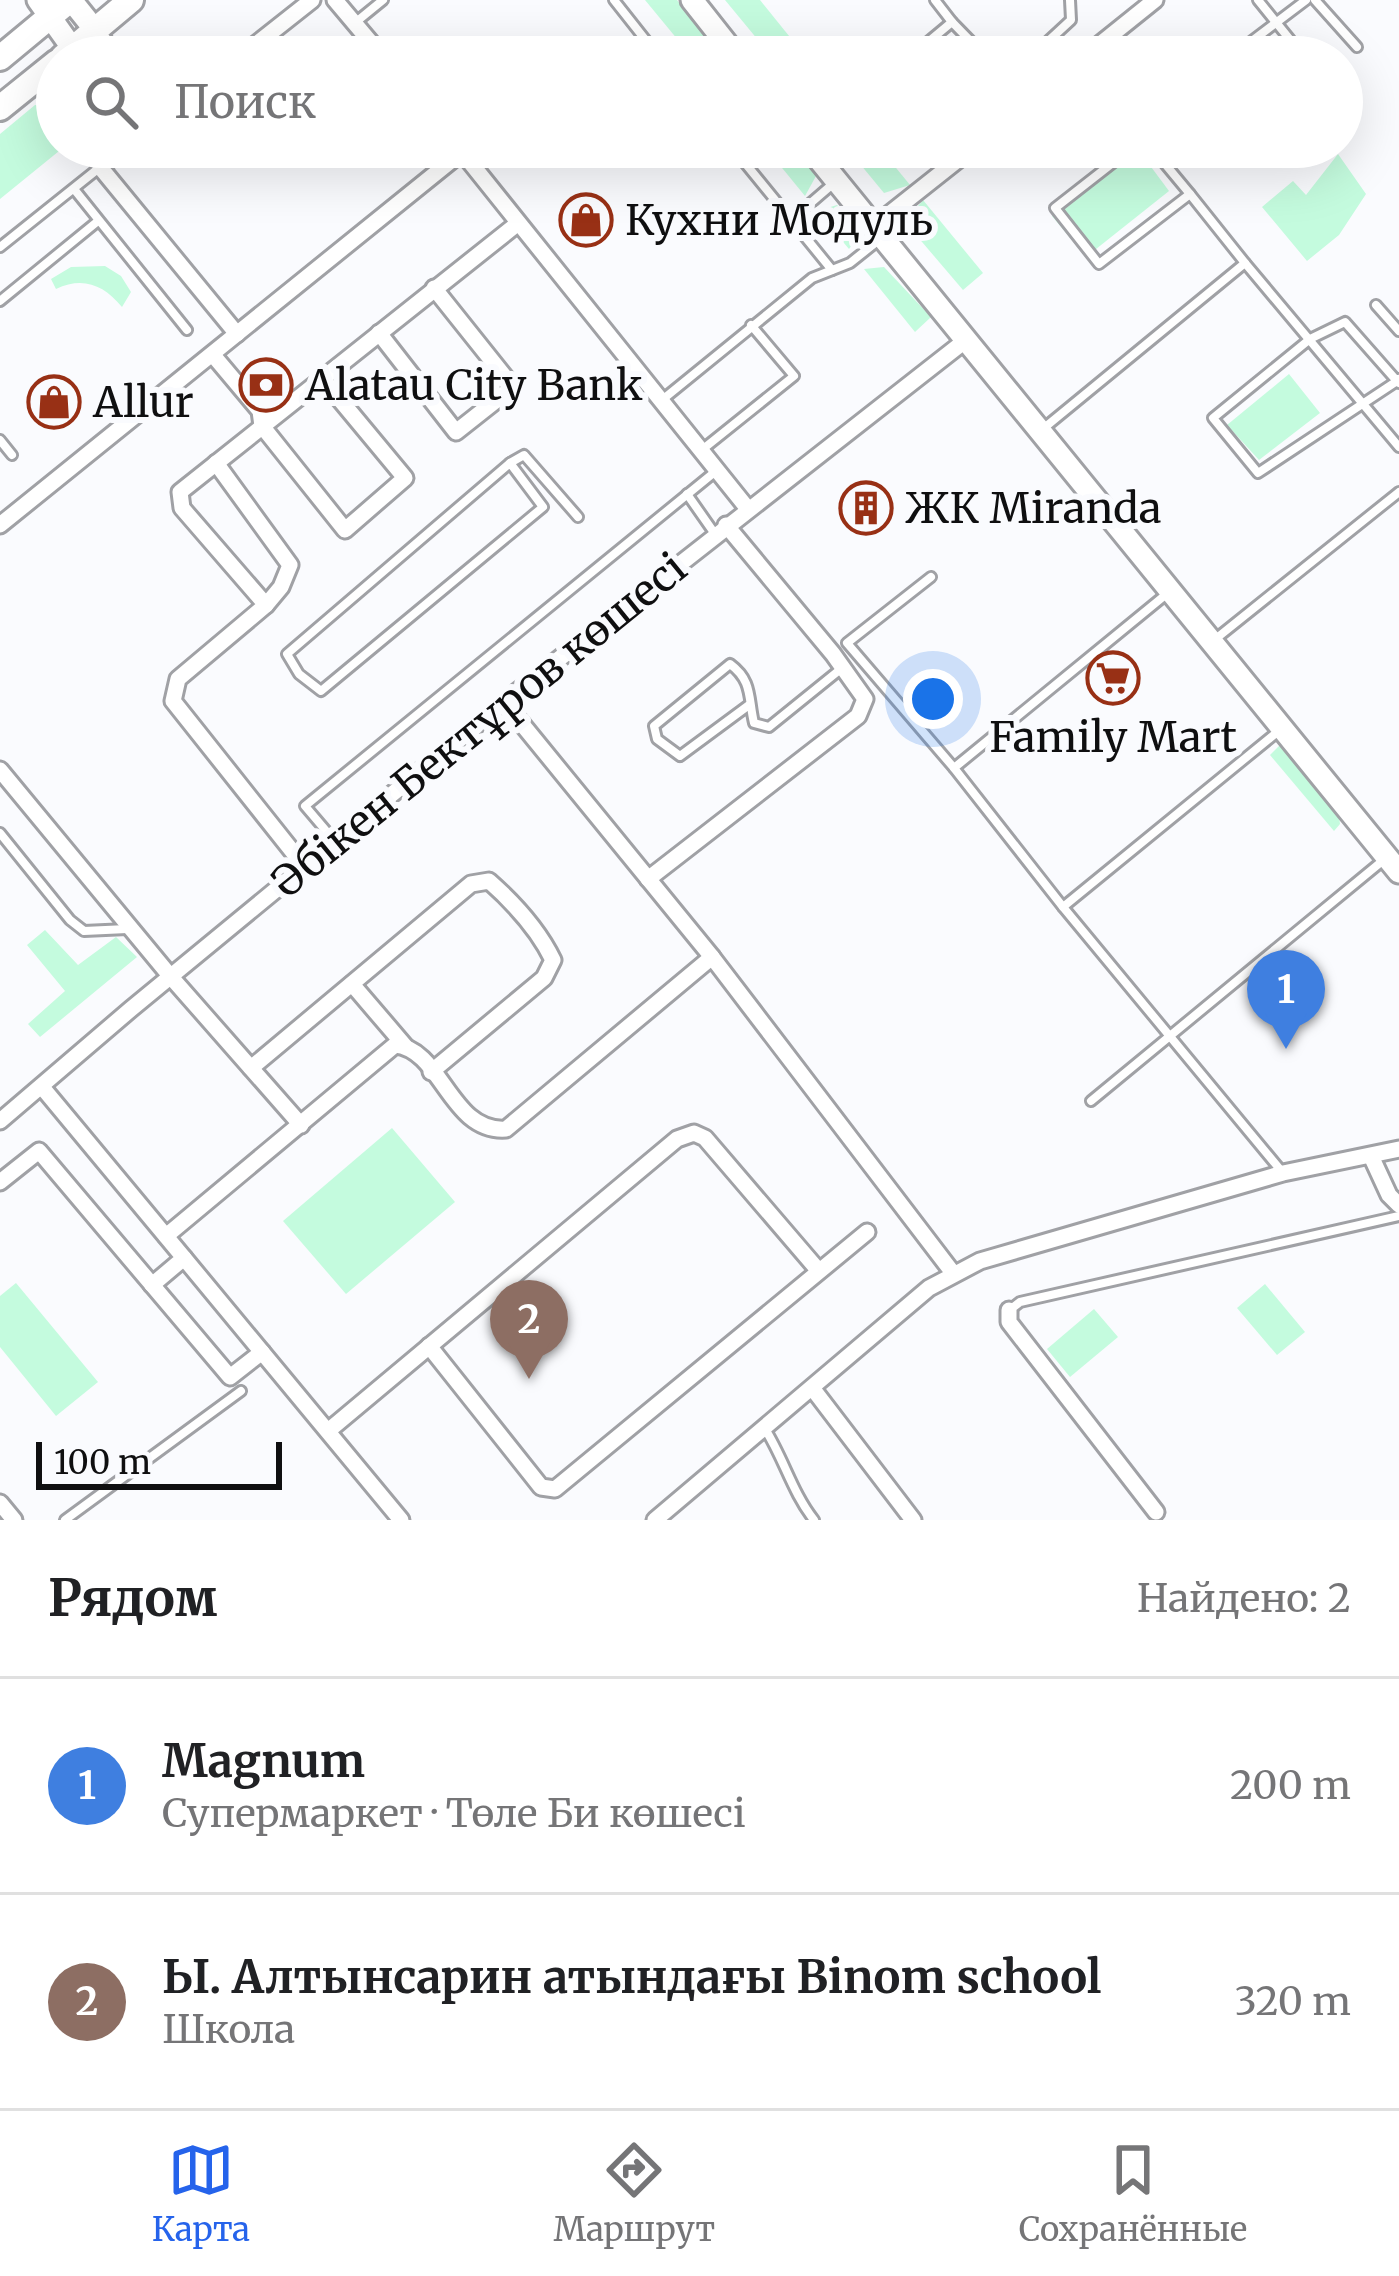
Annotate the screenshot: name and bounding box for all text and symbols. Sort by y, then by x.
search box [36,36,1363,168]
icon: search [78,69,144,135]
text: Поиск [174,74,316,130]
shop icon: Кухни Модуль [558,192,614,248]
place label: Кухни Модуль [625,194,933,246]
bank icon: Alatau City Bank [238,357,294,413]
place label: Alatau City Bank [304,359,643,411]
shop icon: Allur [26,374,82,430]
place label: Allur [92,376,194,428]
building icon: ЖК Miranda [838,480,894,536]
place label: ЖК Miranda [905,482,1162,534]
street label: Әбікен Бектұров көшесі [261,542,697,908]
supermarket icon: Family Mart [1085,650,1141,706]
your location [903,669,963,729]
place label: Family Mart [989,711,1237,763]
pin: 1 [1247,950,1325,1049]
pin: 2 [490,1280,568,1379]
scale bar [36,1436,282,1489]
text: 100 m [54,1442,151,1483]
text: Рядом [48,1566,217,1630]
text: Найдено: 2 [1137,1574,1351,1623]
text: Magnum [162,1733,365,1789]
text: 1 [78,1761,96,1810]
text: 200 m [1230,1761,1351,1810]
text: Супермаркет · Төле Би көшесі [162,1789,746,1838]
text: Ы. Алтынсарин атындағы Binom school [162,1949,1101,2005]
text: 2 [76,1977,98,2026]
text: 320 m [1234,1977,1351,2026]
text: Школа [162,2005,295,2054]
tab: Карта [152,2137,250,2250]
tab: Маршрут [553,2137,715,2250]
tab: Сохранённые [1019,2137,1247,2250]

